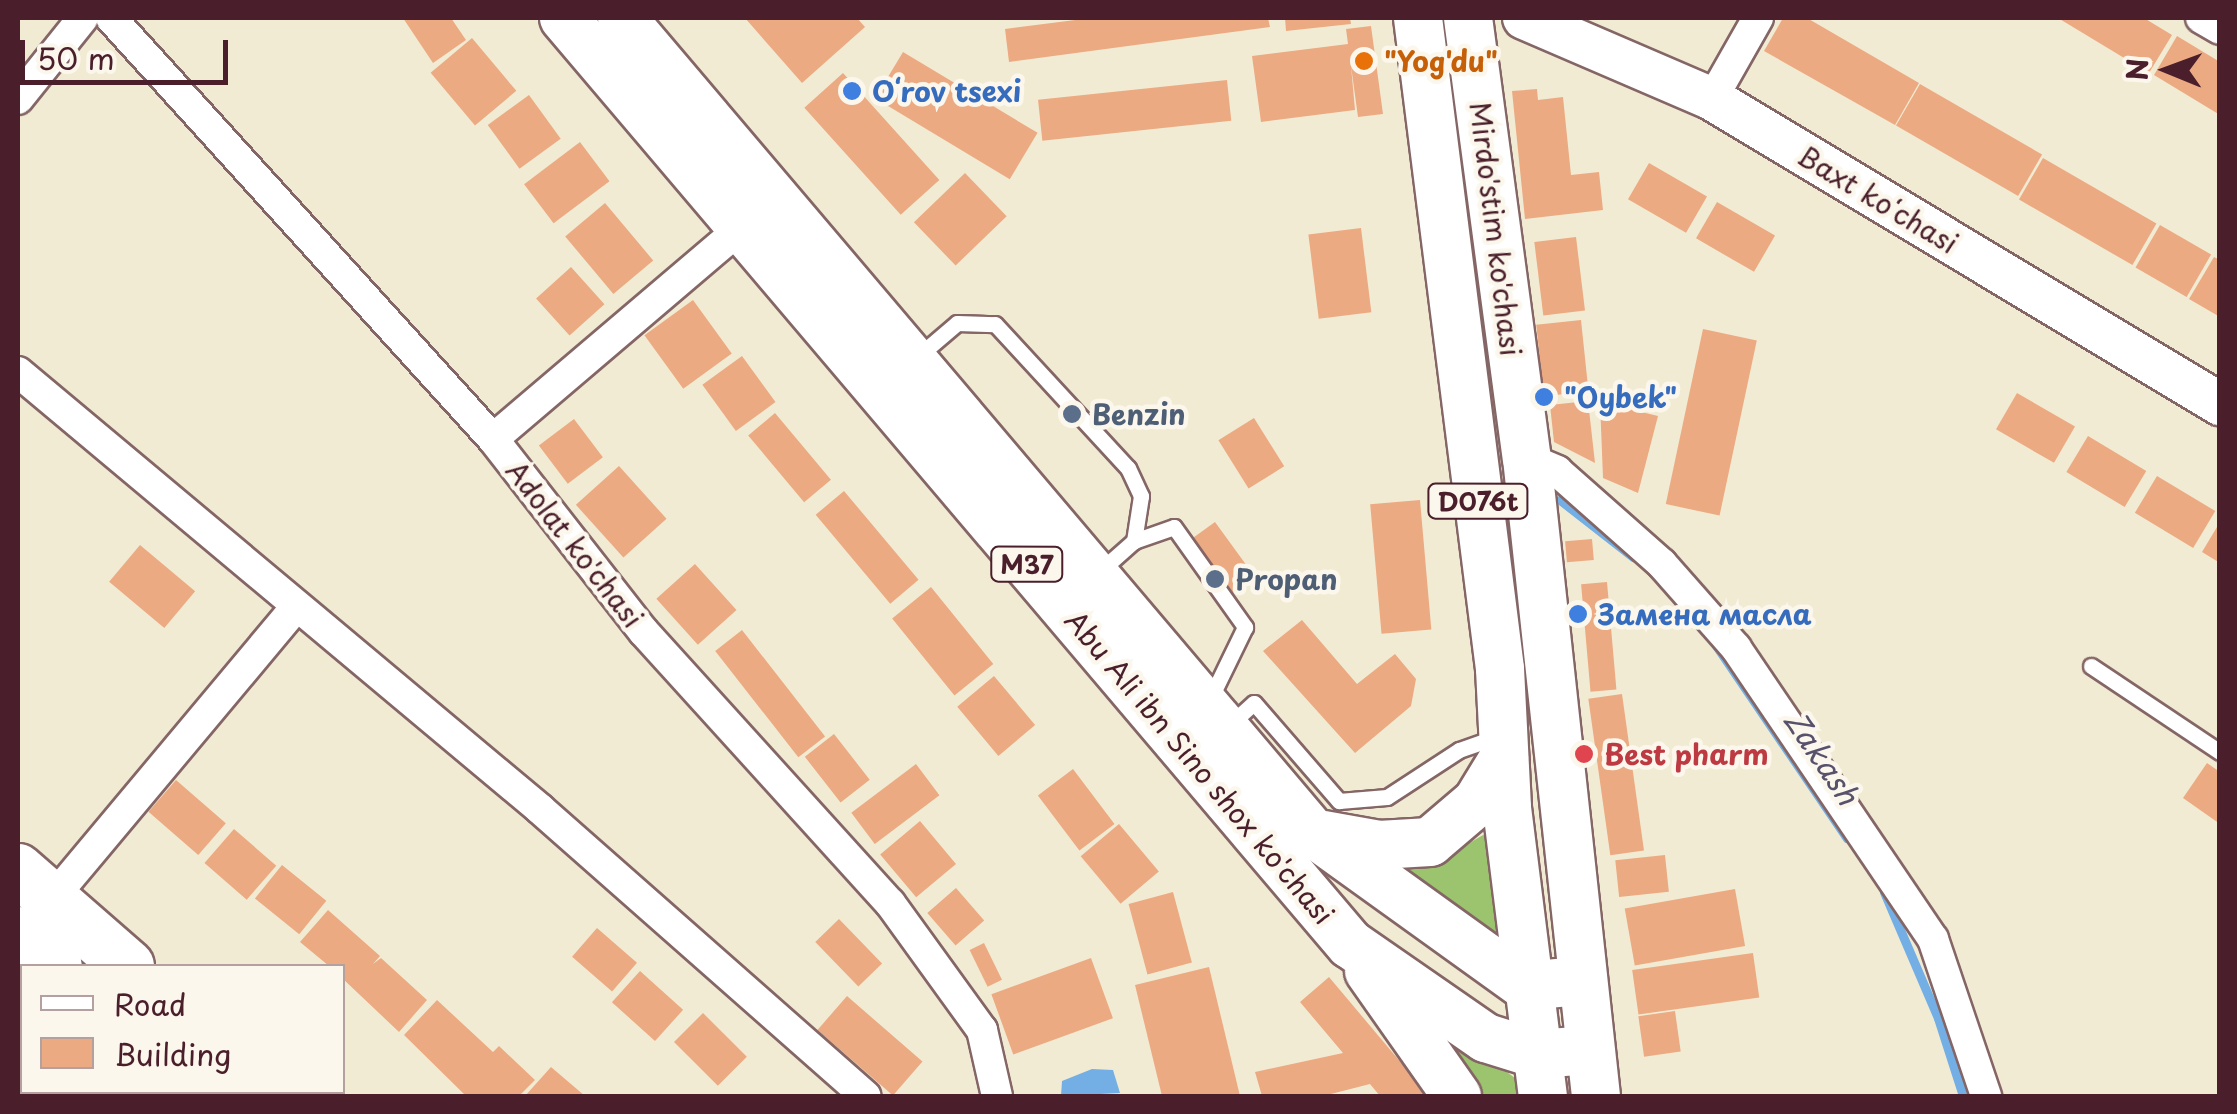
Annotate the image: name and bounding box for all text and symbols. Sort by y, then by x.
scale bar [25,20,232,82]
north arrow [2117,20,2217,120]
text: 50 m [37,35,115,80]
place label: "Yog'du" [1384,44,1498,78]
marker: "Yog'du" [1353,50,1375,72]
text: N [2115,58,2158,81]
place label: Oʻrov tsexi [872,74,1022,108]
marker: Oʻrov tsexi [841,80,863,102]
street label: Mirdo'stim ko'chasi [1464,100,1528,358]
street label: Baxt koʻchasi [1792,138,1964,260]
place label: "Oybek" [1564,380,1677,414]
marker: "Oybek" [1533,386,1555,408]
place label: Benzin [1092,397,1186,431]
marker: Benzin [1061,403,1083,425]
street label: Adolat ko'chasi [499,454,651,634]
road number: D076t [1426,481,1530,521]
road number: M37 [990,544,1064,584]
place label: Propan [1235,562,1338,596]
marker: Propan [1204,568,1226,590]
place label: Замена масла [1598,597,1813,631]
street label: Abu Ali ibn Sino shox ko'chasi [1058,602,1342,932]
marker: Замена масла [1567,603,1589,625]
water label: Zakash [1778,703,1866,811]
place label: Best pharm [1604,737,1769,771]
marker: Best pharm [1573,743,1595,765]
legend [20,964,345,1094]
text: Road [114,981,187,1026]
text: Building [114,1031,231,1076]

